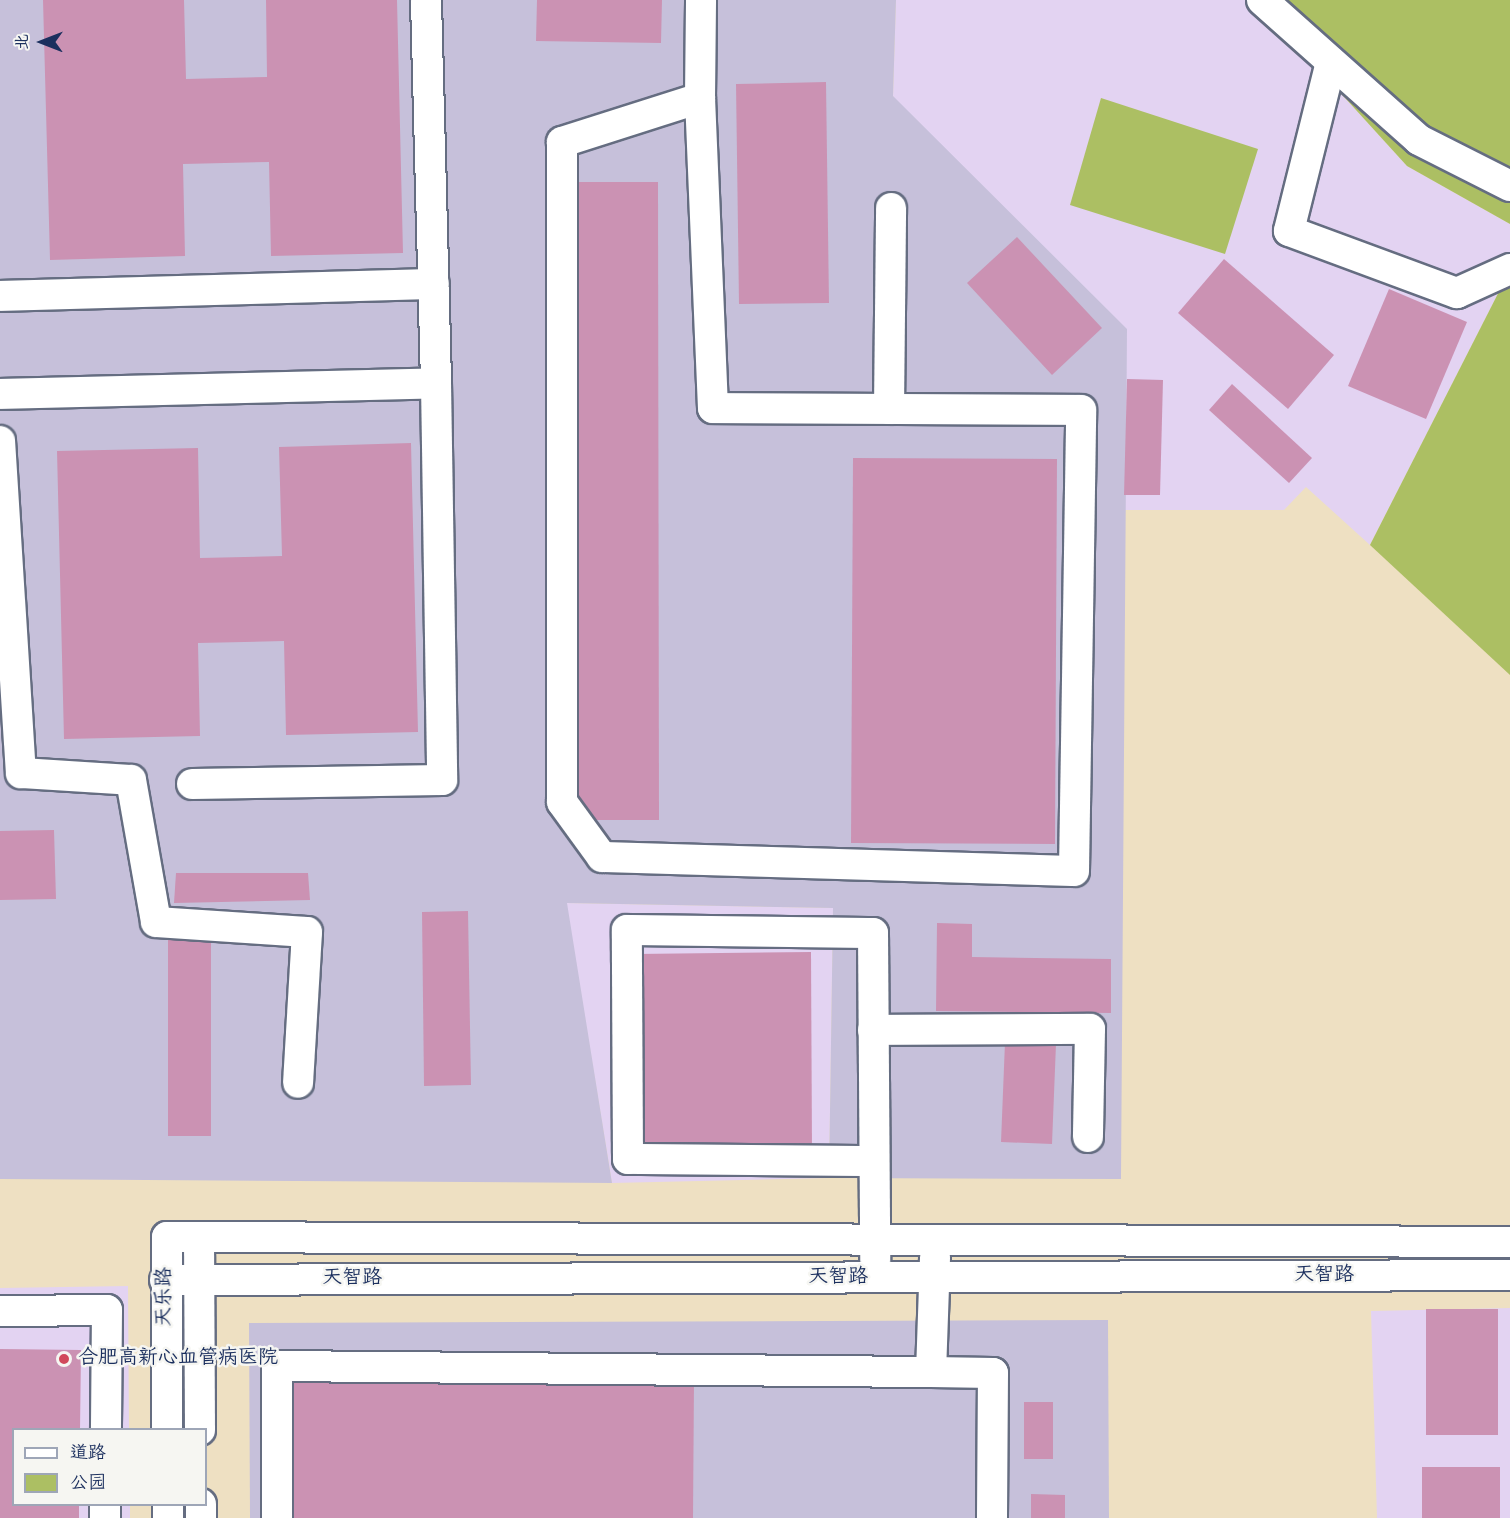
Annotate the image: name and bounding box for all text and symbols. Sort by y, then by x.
north arrow [12,12,72,72]
text: 北 [12,34,35,50]
street label: 天智路 [1294,1264,1354,1288]
street label: 天智路 [808,1266,868,1290]
street label: 天乐路 [154,1267,178,1327]
street label: 天智路 [322,1267,382,1291]
place label: 合肥高新心血管病医院 [78,1347,278,1371]
marker: 合肥高新心血管病医院 [55,1350,73,1368]
legend [12,1428,207,1506]
text: 道路 [70,1442,106,1467]
text: 公园 [70,1472,106,1497]

